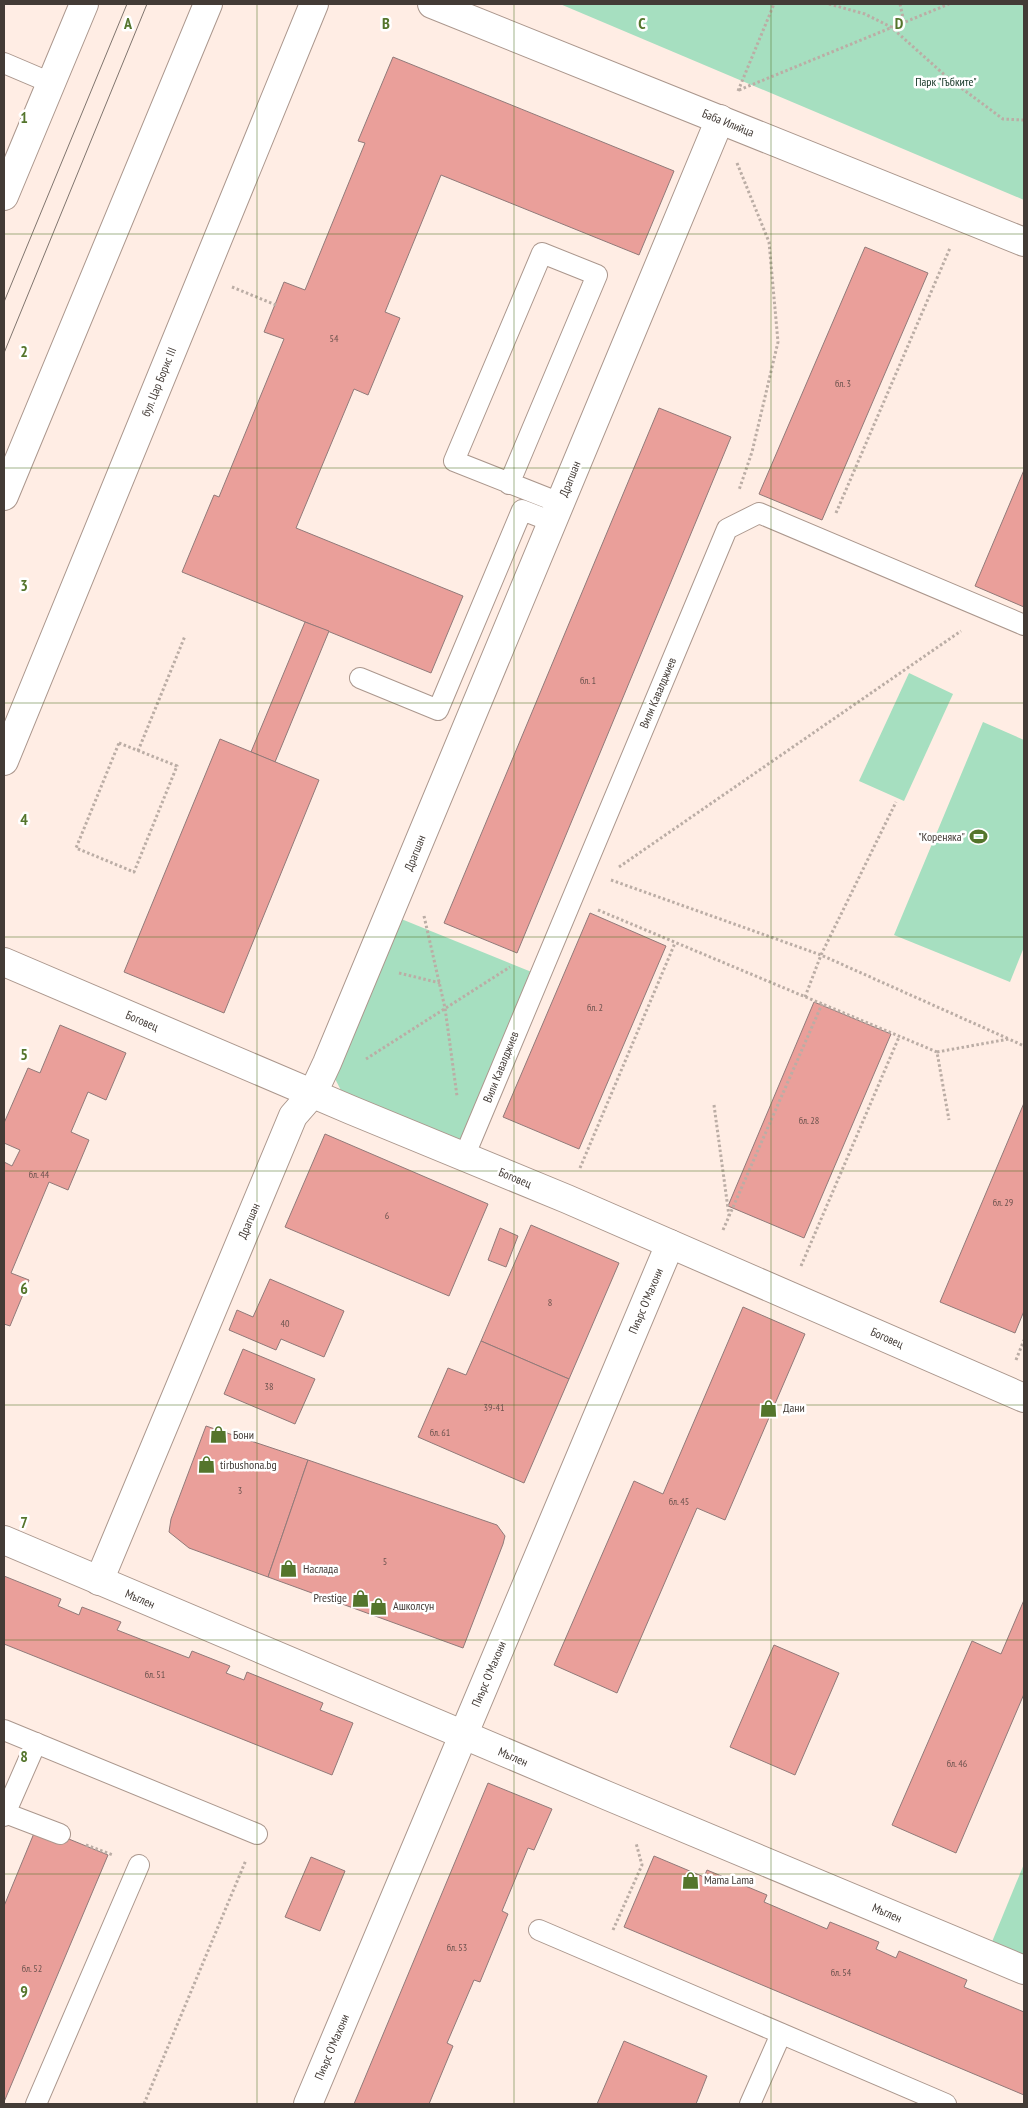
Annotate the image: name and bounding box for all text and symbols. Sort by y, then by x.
text: A [123,13,133,33]
text: B [382,13,390,33]
text: C [638,13,646,33]
text: D [895,13,904,33]
park label: Парк "Гъбките" [915,74,977,89]
street label: Баба Илийца [700,105,757,140]
text: 1 [20,107,28,127]
house number: 54 [330,332,339,345]
text: 2 [20,341,28,361]
street label: бул. Цар Борис III [138,345,179,419]
house number: бл. 3 [835,377,851,390]
street label: Драгшан [556,459,583,499]
text: 3 [20,575,28,595]
street label: Вили Кавалджиев [636,655,679,731]
house number: бл. 1 [580,674,596,687]
text: 4 [20,809,28,829]
sports icon: "Кореняка" [969,827,989,847]
place label: "Кореняка" [918,829,965,844]
street label: Драгшан [401,833,428,873]
house number: бл. 2 [587,1001,603,1014]
street label: Боговец [124,1007,162,1034]
street label: Вили Кавалджиев [479,1029,522,1105]
text: 5 [20,1044,28,1064]
house number: бл. 28 [799,1114,819,1127]
street label: Боговец [497,1164,534,1191]
house number: бл. 44 [29,1168,50,1181]
house number: бл. 29 [993,1196,1013,1209]
street label: Драгшан [234,1201,263,1241]
house number: 6 [385,1209,390,1222]
street label: Пиърс О'Махони [625,1266,666,1336]
text: 6 [20,1278,28,1298]
house number: 8 [548,1296,552,1309]
house number: 40 [281,1317,290,1330]
street label: Боговец [869,1324,907,1352]
house number: 38 [265,1380,274,1393]
shop icon: Дани [759,1398,779,1418]
place label: Дани [783,1400,805,1415]
house number: 39-41 [484,1401,504,1414]
shop icon: Бони [209,1425,229,1445]
house number: бл. 61 [430,1426,450,1439]
place label: Бони [233,1427,254,1442]
shop icon: tirbushona.bg [196,1455,216,1475]
place label: tirbushona.bg [220,1457,277,1472]
house number: 3 [238,1484,242,1497]
house number: бл. 45 [669,1495,689,1508]
text: 7 [20,1512,28,1532]
house number: 5 [383,1555,387,1568]
shop icon: Наслада [279,1559,299,1579]
place label: Наслада [303,1561,338,1576]
street label: Мъглен [123,1586,157,1611]
shop icon: Prestige [351,1588,371,1608]
place label: Prestige [314,1590,347,1605]
shop icon: Ашколсун [369,1596,389,1616]
place label: Ашколсун [393,1598,434,1613]
street label: Пиърс О'Махони [468,1639,509,1709]
house number: бл. 51 [145,1668,165,1681]
street label: Мъглен [496,1744,530,1769]
text: 8 [20,1746,28,1766]
house number: бл. 46 [947,1757,968,1770]
shop icon: Mama Lama [680,1870,700,1890]
place label: Mama Lama [704,1872,754,1887]
street label: Мъглен [870,1900,904,1925]
house number: бл. 53 [447,1941,467,1954]
house number: бл. 52 [22,1962,42,1975]
house number: бл. 54 [831,1966,852,1979]
text: 9 [20,1981,28,2001]
street label: Пиърс О'Махони [311,2012,352,2082]

